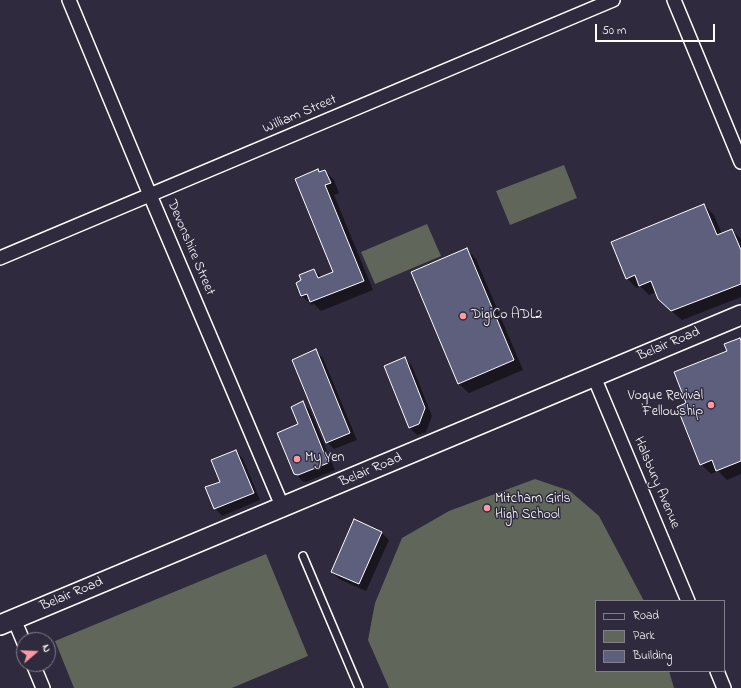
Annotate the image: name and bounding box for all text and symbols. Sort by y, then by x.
scale bar [597,16,717,42]
text: 50 m [602,22,626,40]
street label: William Street [261,92,339,138]
street label: Devonshire Street [162,198,218,298]
place label: DigiCo ADL2 [471,308,542,324]
marker: DigiCo ADL2 [458,311,468,321]
street label: Belair Road [635,324,703,366]
place label: Vogue Revival Fellowship [628,389,703,422]
marker: Vogue Revival Fellowship [706,400,716,410]
street label: Halsbury Avenue [629,435,683,531]
street label: Belair Road [337,450,405,492]
place label: My Yen [305,451,344,467]
marker: My Yen [292,454,302,464]
place label: Mitcham Girls High School [495,492,571,524]
marker: Mitcham Girls High School [482,503,492,513]
street label: Belair Road [38,574,106,616]
legend [595,600,725,672]
text: Road [633,607,659,625]
text: Park [633,627,655,645]
north arrow [16,632,56,672]
text: N [38,642,55,655]
text: Building [633,647,672,665]

